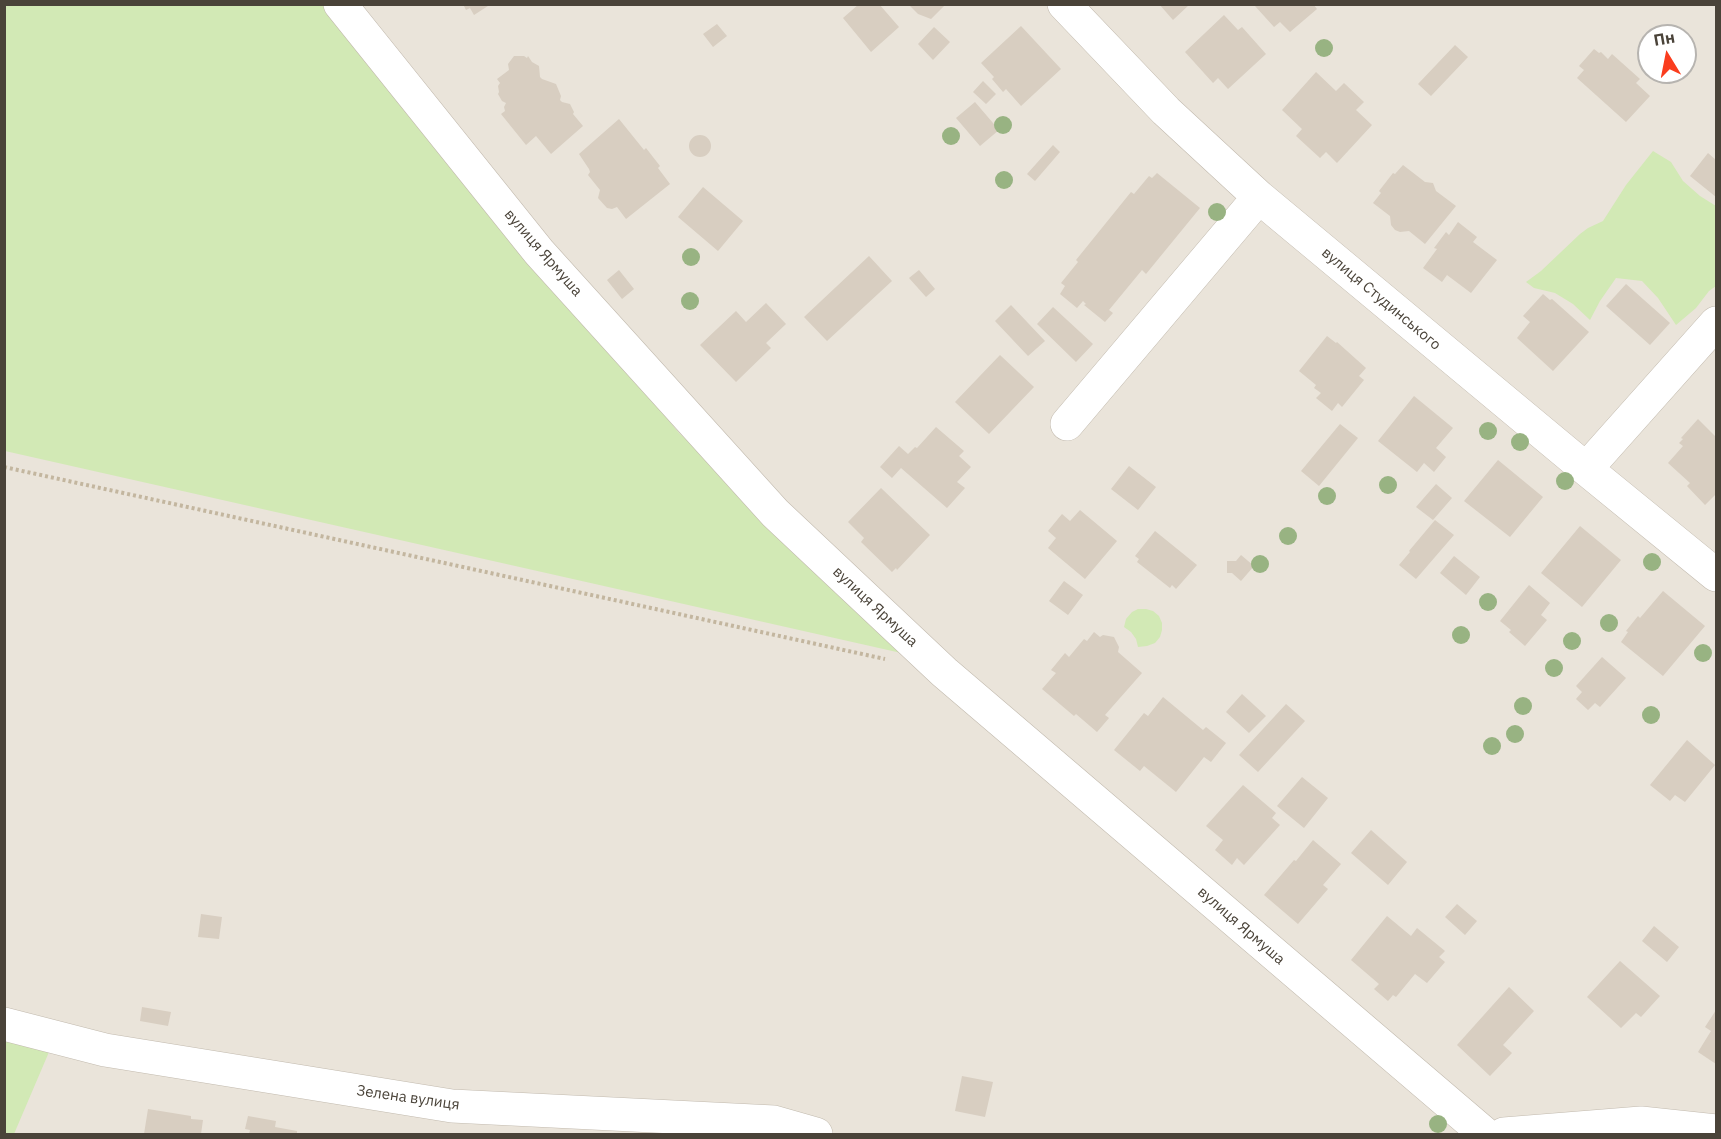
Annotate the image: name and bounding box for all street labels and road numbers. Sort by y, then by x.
street label: вулиця Ярмуша [500,206,586,300]
street label: вулиця Студинського [1318,244,1444,354]
street label: вулиця Ярмуша [829,563,921,651]
street label: вулиця Ярмуша [1194,883,1288,969]
street label: Зелена вулиця [355,1082,461,1114]

